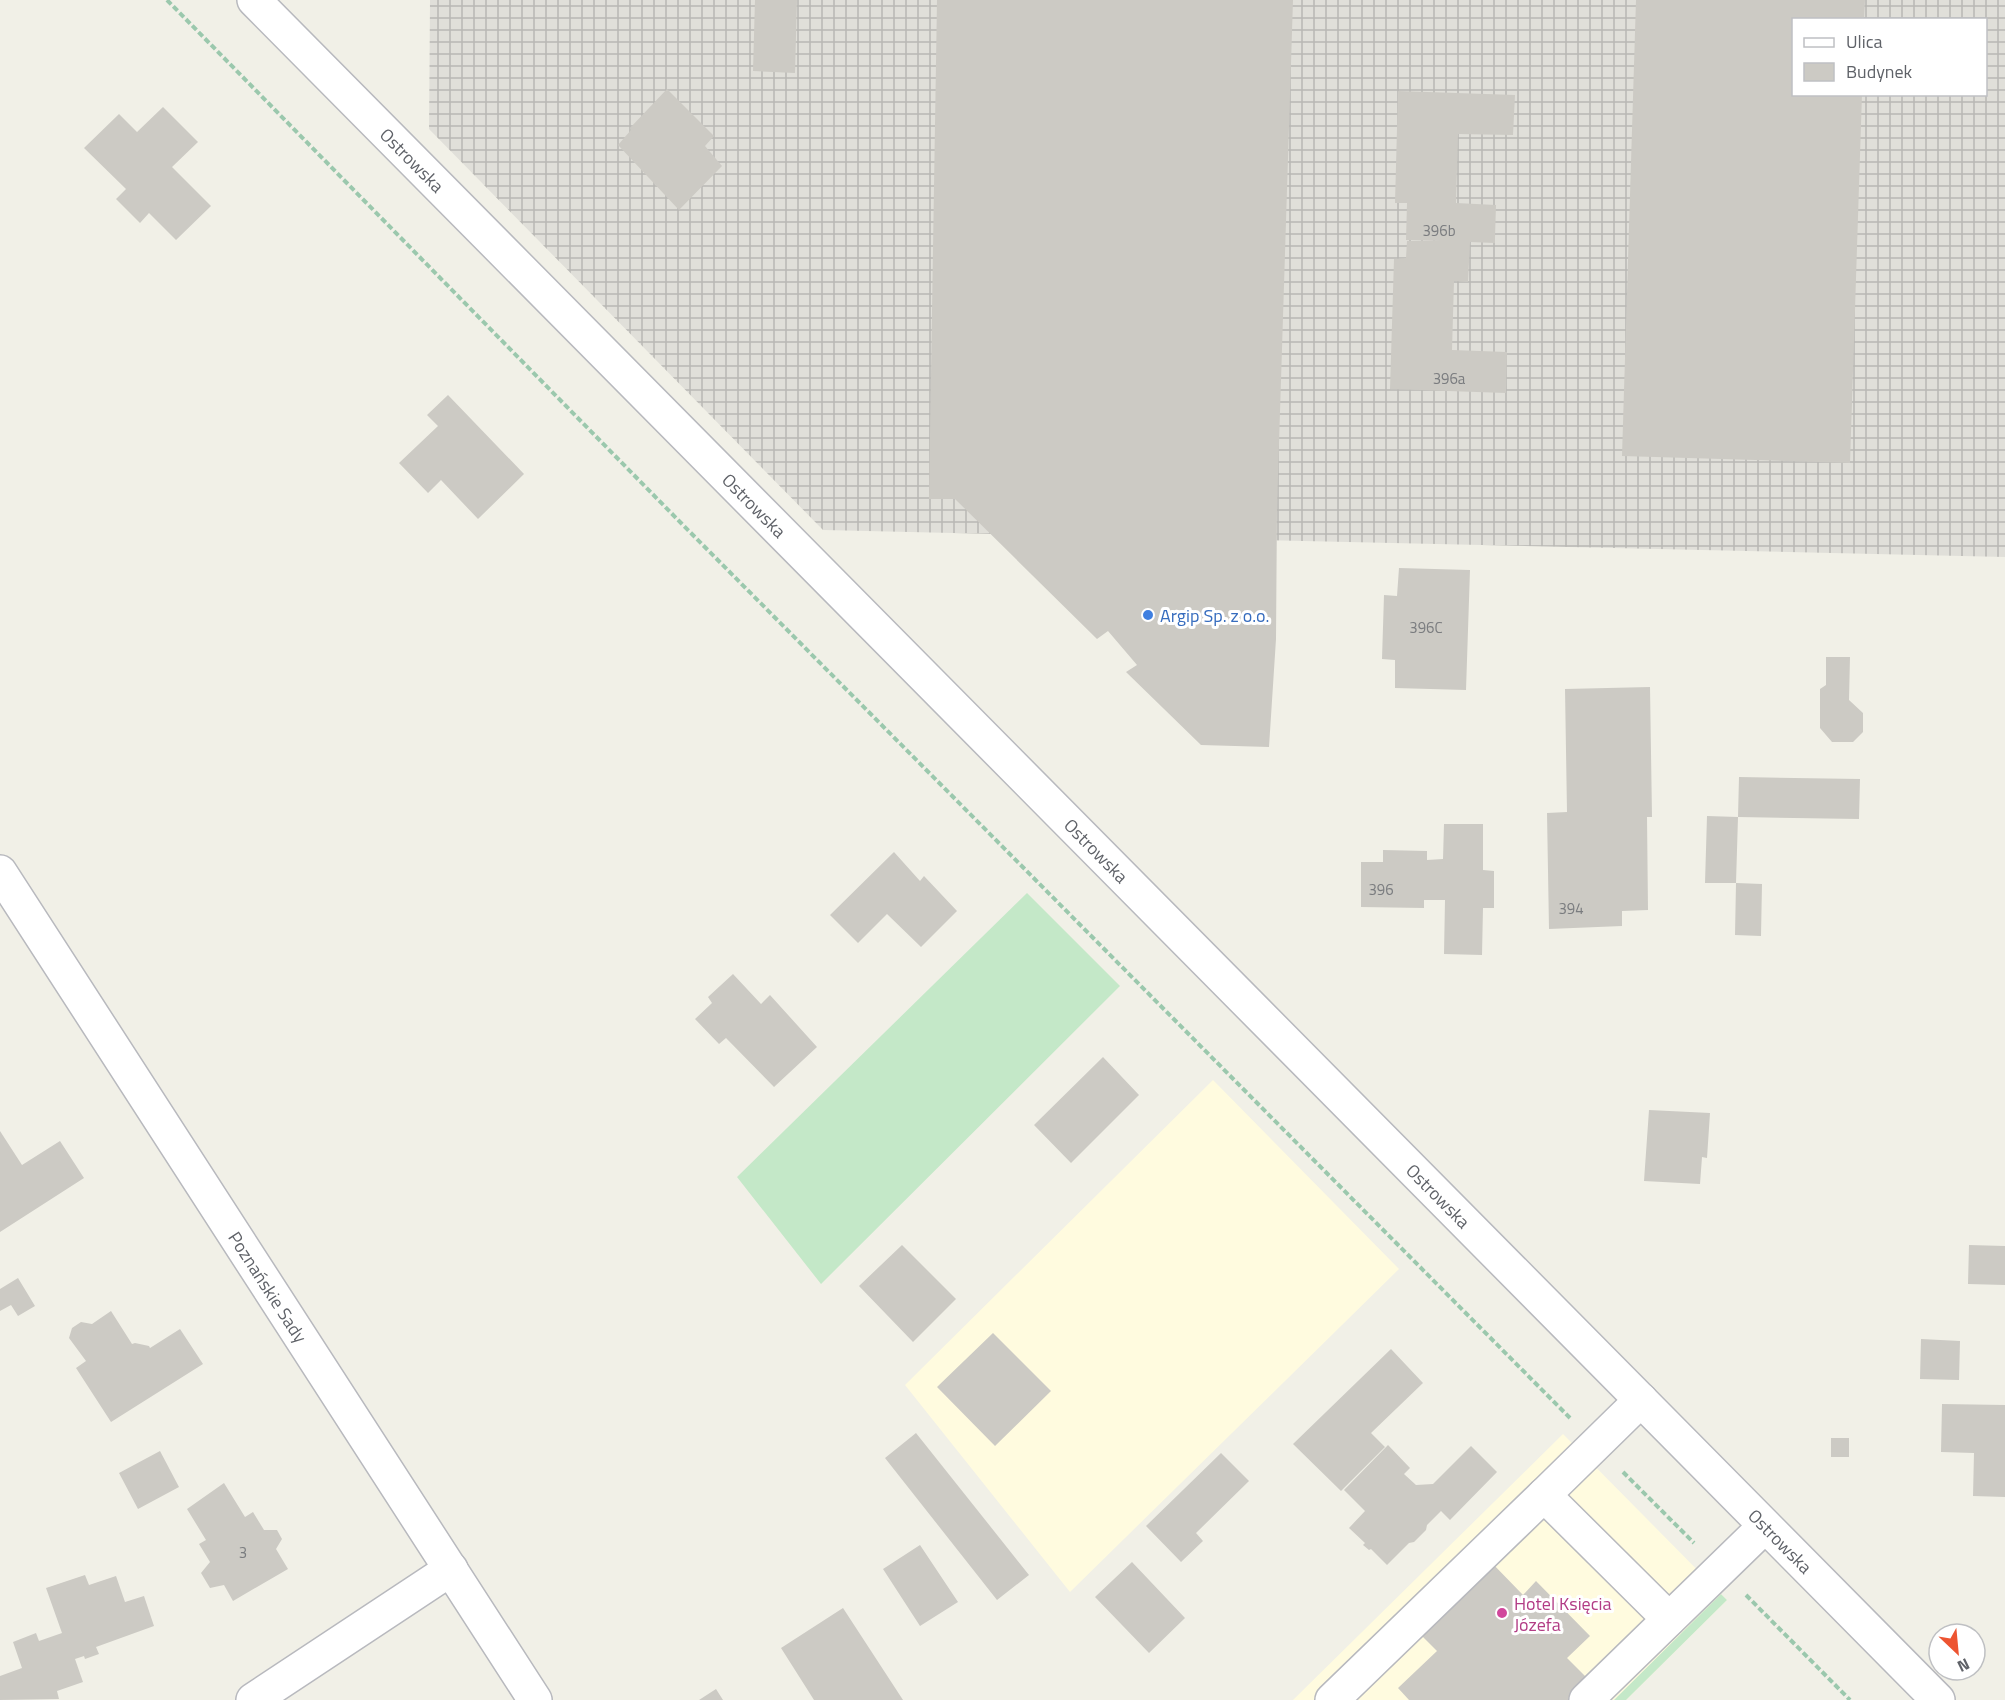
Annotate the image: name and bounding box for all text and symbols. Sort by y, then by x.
legend [1792,18,1987,96]
text: Ulica [1846,28,1883,55]
text: Budynek [1846,58,1913,85]
street label: Ostrowska [374,121,451,198]
house number: 396b [1422,219,1456,242]
house number: 396a [1433,367,1466,390]
street label: Ostrowska [716,467,793,544]
place label: Argip Sp. z o.o. [1160,602,1270,629]
marker: Argip Sp. z o.o. [1141,608,1155,622]
house number: 396C [1409,616,1443,639]
street label: Ostrowska [1058,812,1135,889]
house number: 396 [1368,878,1394,901]
house number: 394 [1558,897,1584,920]
street label: Ostrowska [1400,1157,1477,1234]
street label: Poznańskie Sady [222,1226,314,1348]
street label: Ostrowska [1742,1502,1819,1579]
house number: 3 [239,1541,247,1564]
place label: Hotel Księcia Józefa [1514,1590,1612,1638]
marker: Hotel Księcia Józefa [1495,1606,1509,1620]
north arrow [1927,1622,1987,1682]
text: N [1953,1652,1974,1679]

